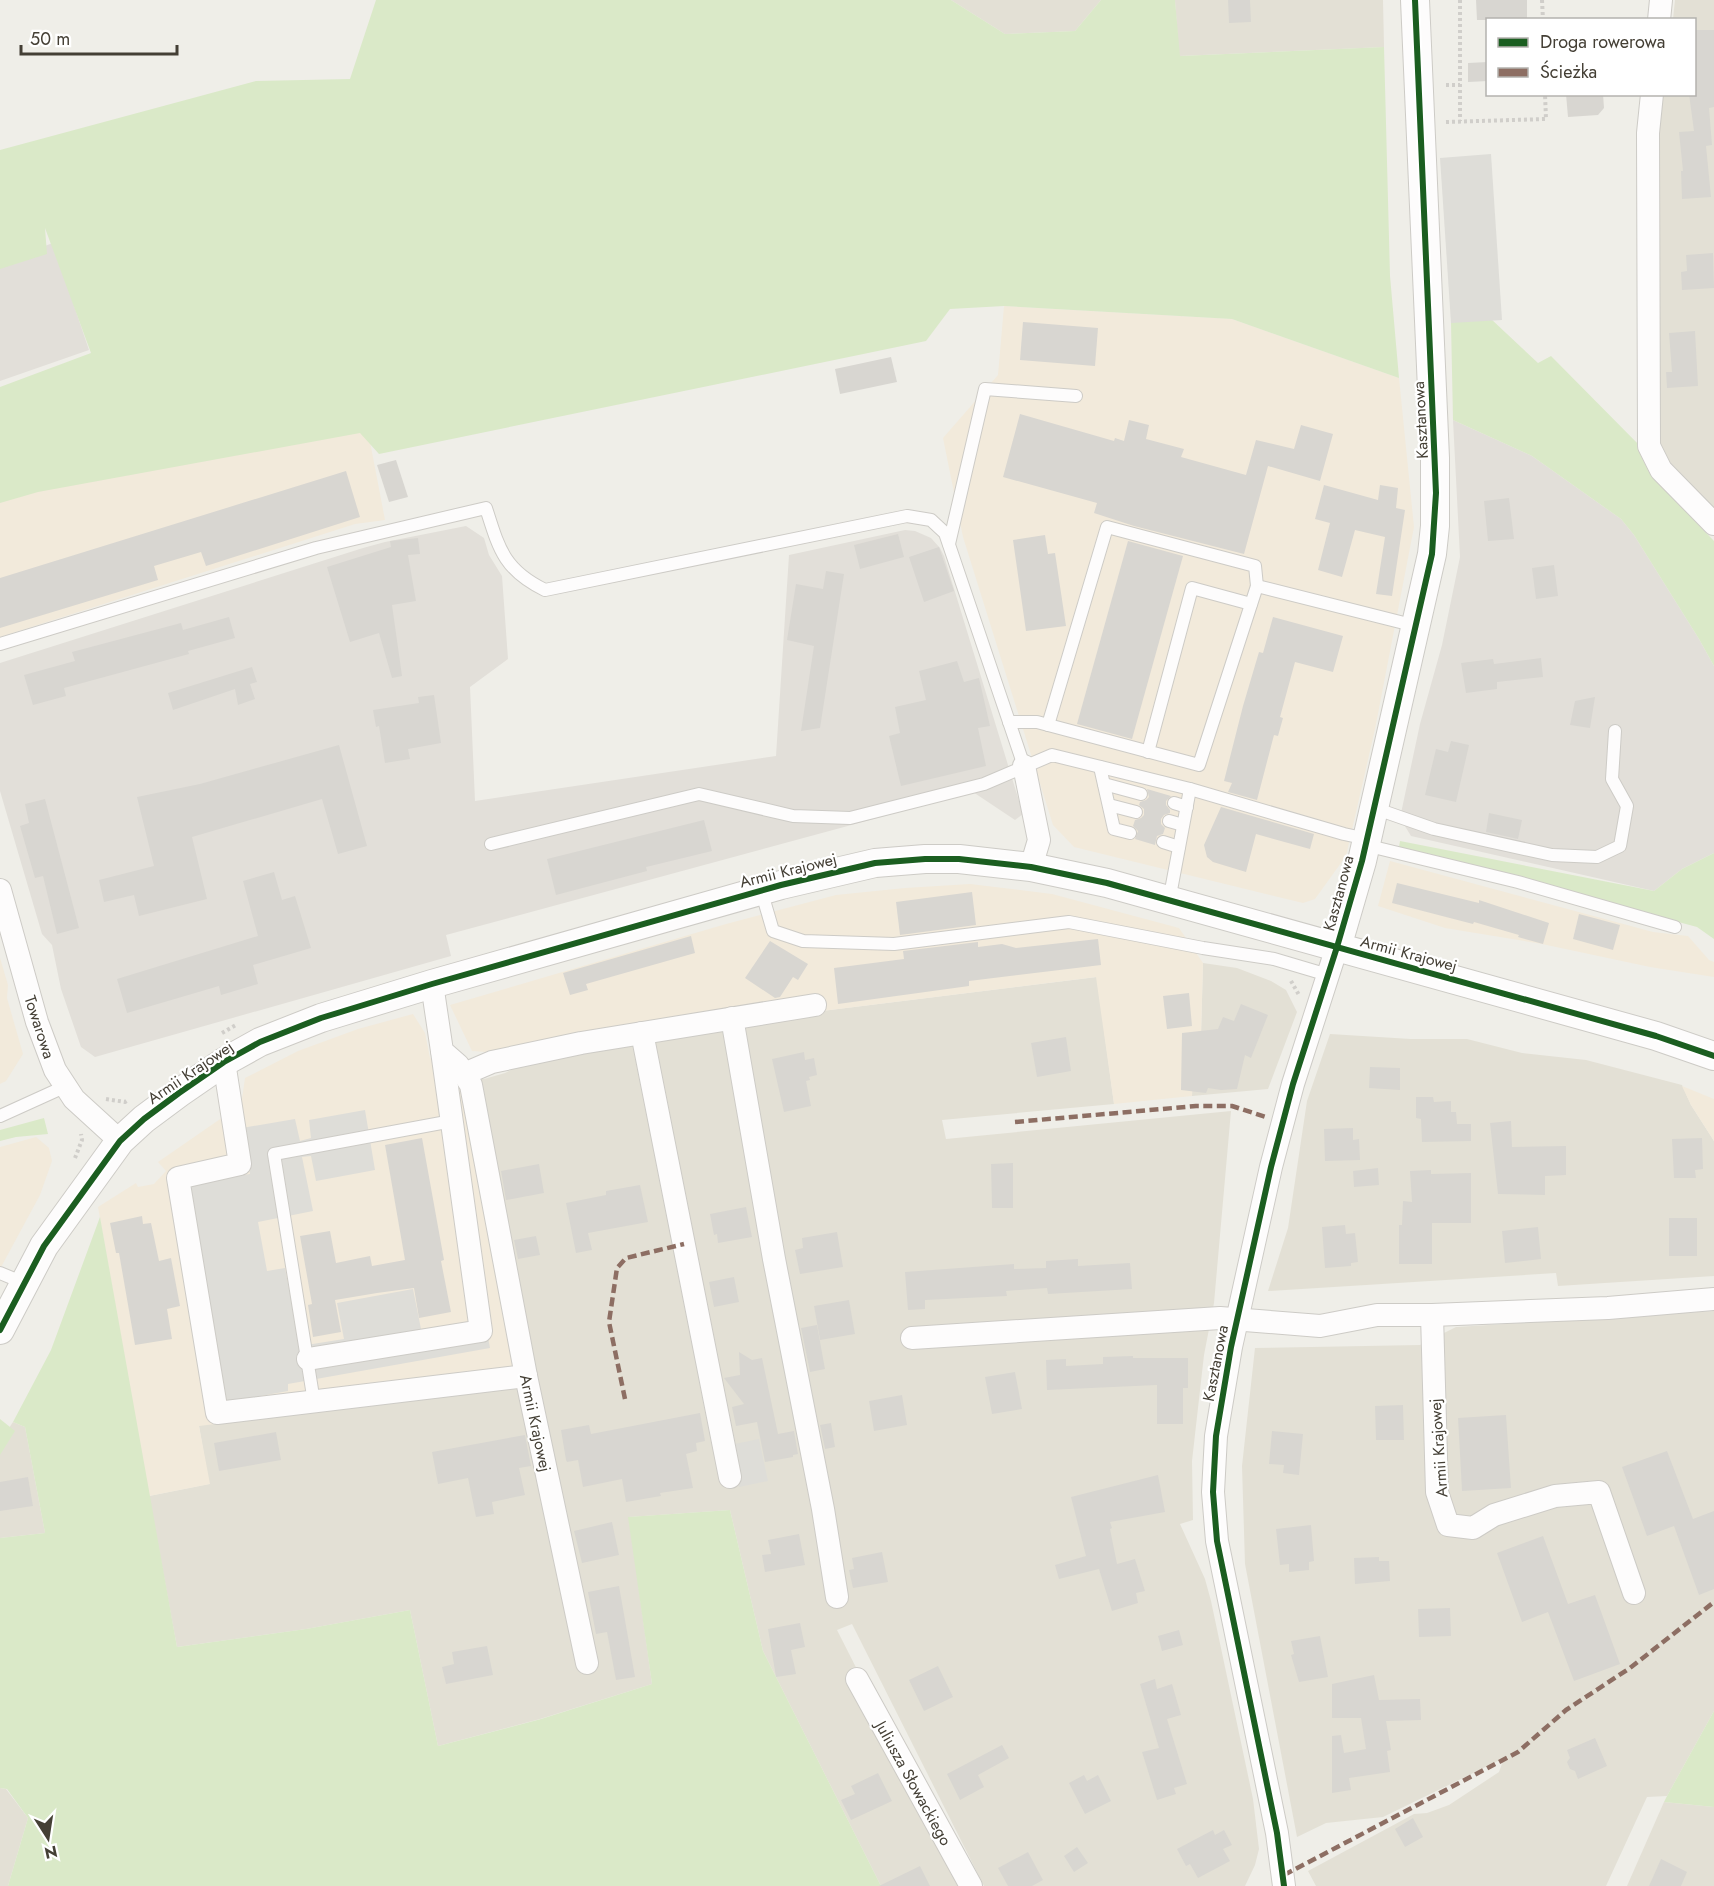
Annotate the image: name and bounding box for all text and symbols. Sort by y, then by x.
scale bar [21,18,177,56]
legend [1486,18,1696,96]
text: 50 m [30,26,70,52]
text: Droga rowerowa [1540,29,1665,55]
text: Ścieżka [1540,59,1597,85]
street label: Kasztanowa [1407,381,1434,459]
street label: Armii Krajowej [737,847,839,894]
street label: Kasztanowa [1317,853,1360,934]
street label: Armii Krajowej [1358,930,1460,977]
street label: Towarowa [19,993,61,1062]
street label: Armii Krajowej [143,1035,238,1110]
street label: Kasztanowa [1197,1323,1234,1403]
street label: Armii Krajowej [514,1372,557,1474]
street label: Armii Krajowej [1424,1398,1453,1498]
street label: Juliusza Słowackiego [869,1715,958,1850]
north arrow [18,1808,78,1868]
text: N [42,1840,60,1865]

